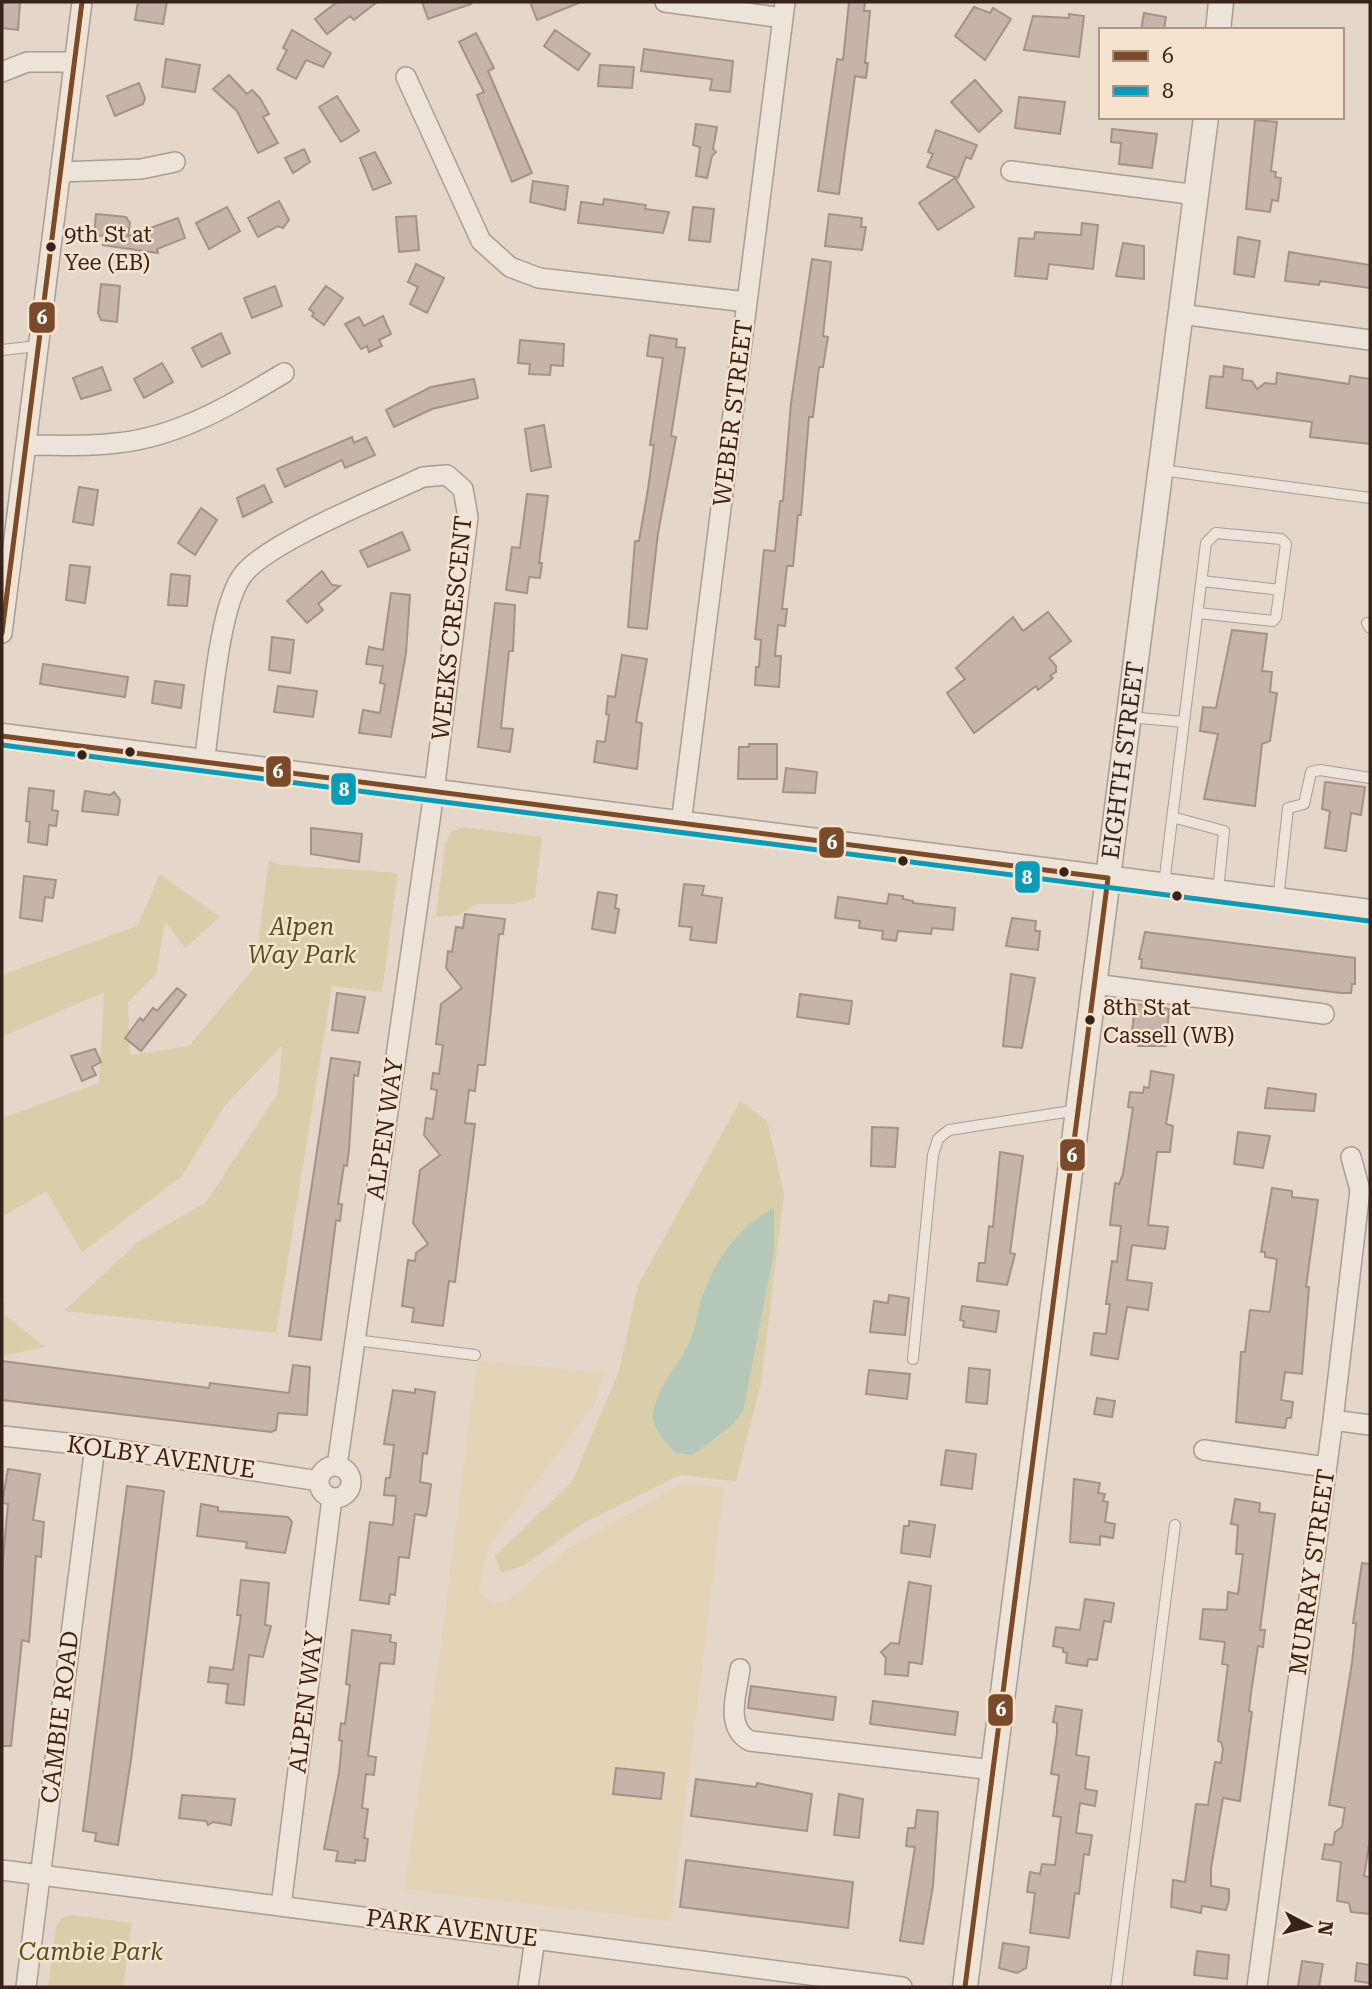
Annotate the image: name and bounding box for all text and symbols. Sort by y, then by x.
legend [1099,28,1344,119]
text: 6 [1162,44,1174,68]
text: 8 [1162,79,1174,103]
place label: 9th St at Yee (EB) [64,222,152,275]
marker: 9th St at Yee (EB) [44,240,58,254]
line badge: 6 [28,301,56,334]
text: 6 [37,306,48,329]
street label: WEBER STREET [708,318,758,508]
street label: WEEKS CRESCENT [426,514,478,742]
street label: EIGHTH STREET [1097,660,1150,861]
unlabelled marker [123,745,137,759]
unlabelled marker [75,748,89,762]
line badge: 6 [265,755,292,788]
text: 6 [273,760,284,783]
line badge: 8 [330,772,357,806]
text: 8 [339,778,350,801]
line badge: 6 [818,826,845,859]
text: 6 [827,831,838,854]
unlabelled marker [896,854,910,868]
line badge: 8 [1014,860,1041,894]
unlabelled marker [1057,865,1071,879]
text: 8 [1022,866,1033,889]
unlabelled marker [1170,889,1184,903]
park label: Alpen Way Park [248,913,356,969]
place label: 8th St at Cassell (WB) [1103,995,1234,1048]
marker: 8th St at Cassell (WB) [1083,1013,1097,1027]
street label: ALPEN WAY [361,1056,409,1202]
line badge: 6 [1059,1138,1086,1172]
text: 6 [1067,1144,1078,1167]
street label: KOLBY AVENUE [65,1430,257,1484]
street label: MURRAY STREET [1284,1467,1340,1677]
street label: CAMBIE ROAD [36,1629,84,1805]
street label: ALPEN WAY [283,1629,329,1775]
line badge: 6 [987,1693,1014,1727]
text: 6 [996,1698,1007,1721]
north arrow [1274,1891,1344,1961]
street label: PARK AVENUE [365,1904,539,1952]
text: N [1313,1919,1338,1937]
park label: Cambie Park [19,1938,163,1966]

